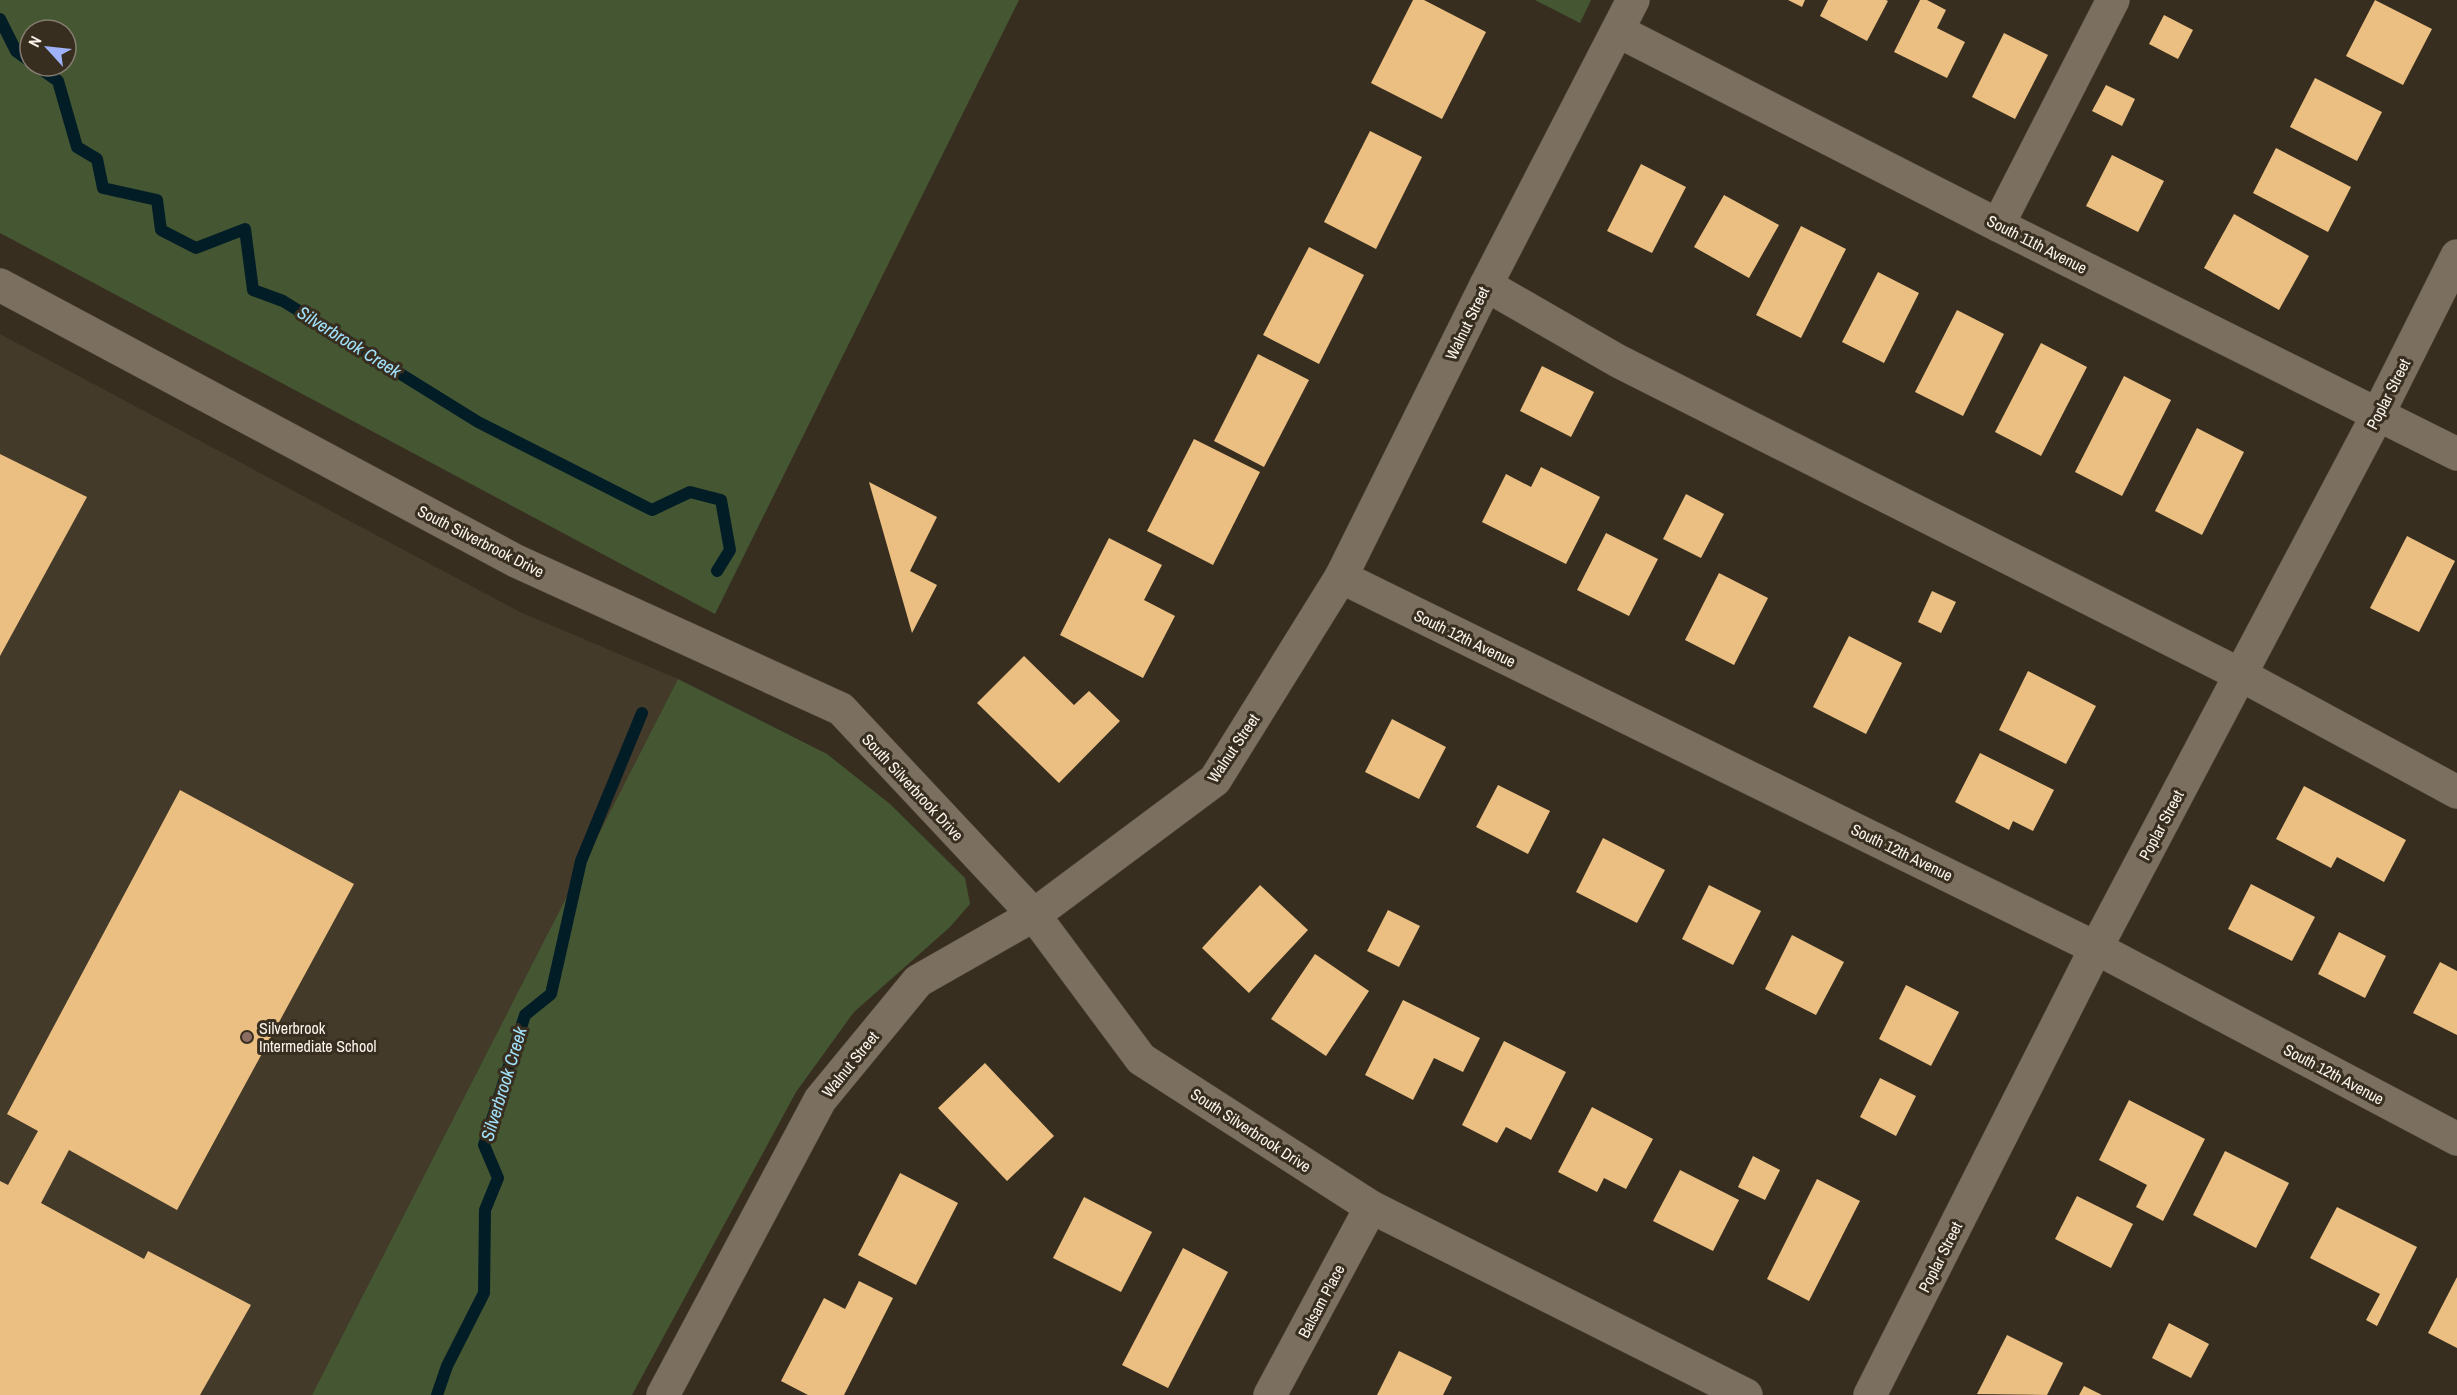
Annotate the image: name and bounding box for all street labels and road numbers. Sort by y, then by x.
street label: South 11th Avenue [1983,209,2091,279]
street label: Walnut Street [1440,282,1494,363]
street label: Poplar Street [2361,355,2415,433]
street label: South Silverbrook Drive [414,500,548,582]
street label: South 12th Avenue [1410,604,1520,672]
street label: Walnut Street [1202,709,1264,787]
street label: South Silverbrook Drive [857,729,969,845]
street label: Poplar Street [2133,786,2189,864]
street label: South 12th Avenue [1847,818,1957,886]
street label: Walnut Street [817,1026,884,1102]
street label: South 12th Avenue [2280,1038,2388,1110]
street label: South Silverbrook Drive [1187,1083,1315,1177]
street label: Poplar Street [1913,1218,1967,1296]
street label: Balsam Place [1292,1260,1350,1342]

